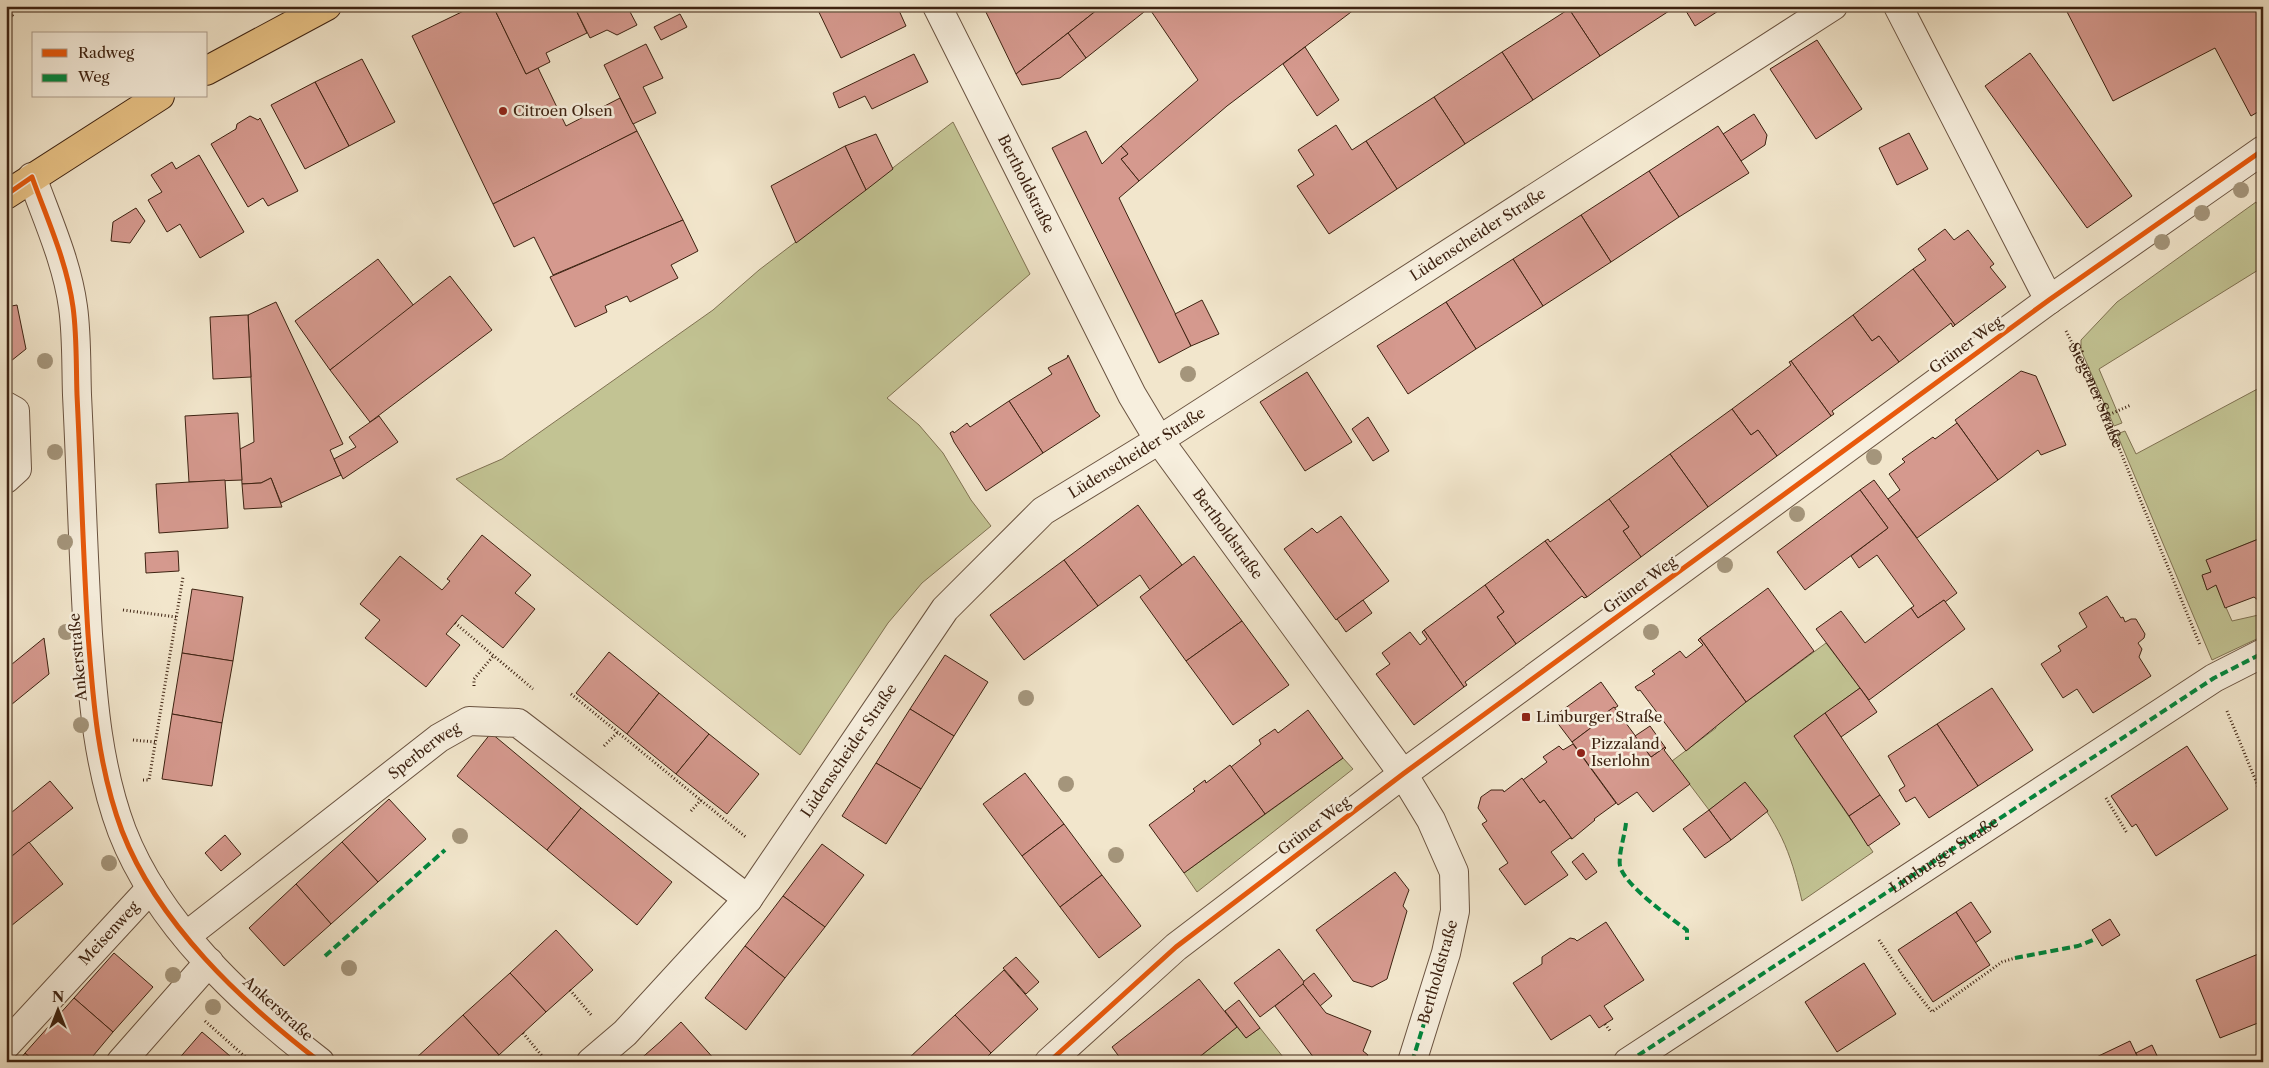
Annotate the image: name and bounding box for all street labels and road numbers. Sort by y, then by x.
street label: Bertholdstraße [994,131,1059,236]
street label: Lüdenscheider Straße [1406,184,1549,285]
street label: Grüner Weg [1925,312,2006,378]
street label: Siegener Straße [2064,339,2128,451]
street label: Lüdenscheider Straße [1065,403,1208,502]
street label: Bertholdstraße [1189,485,1267,583]
street label: Grüner Weg [1599,552,1680,618]
street label: Ankerstraße [64,612,91,703]
street label: Lüdenscheider Straße [796,680,901,821]
street label: Sperberweg [384,718,464,783]
street label: Grüner Weg [1274,792,1354,859]
street label: Limburger Straße [1886,812,2002,897]
street label: Meisenweg [75,897,143,969]
street label: Bertholdstraße [1414,918,1461,1026]
street label: Ankerstraße [239,971,317,1045]

